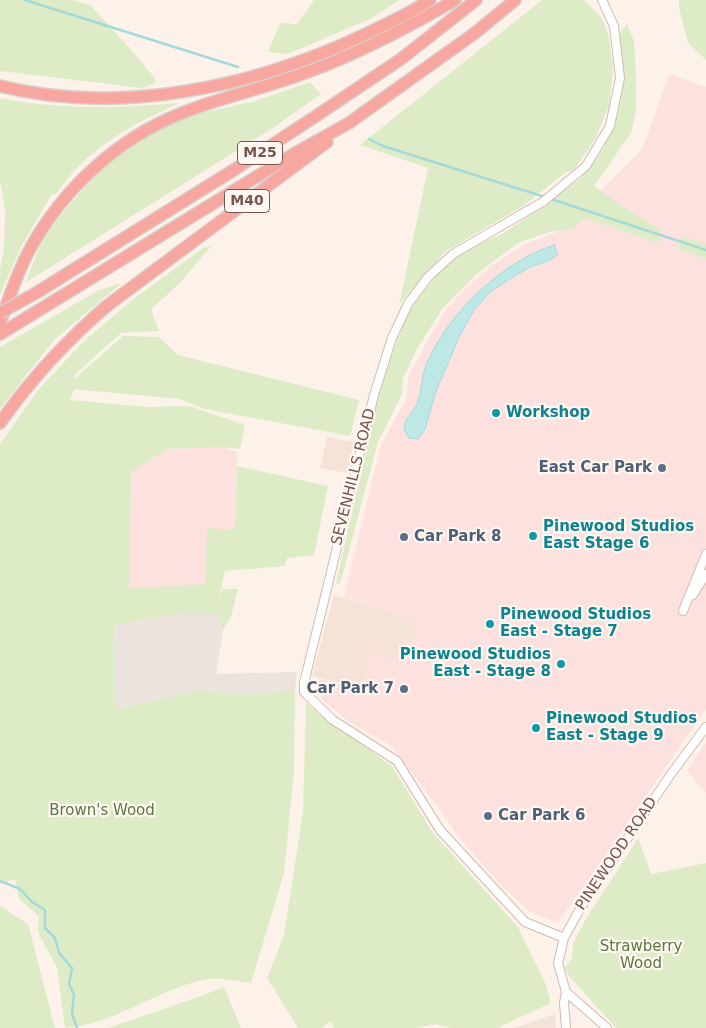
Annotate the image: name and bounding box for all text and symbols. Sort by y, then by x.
road number: M25 [238,142,282,164]
road number: M40 [224,190,270,212]
place label: Workshop [506,404,590,422]
street label: SEVENHILLS ROAD [328,407,380,547]
marker: Workshop [490,407,502,419]
place label: East Car Park [538,459,652,477]
marker: East Car Park [656,462,668,474]
place label: Pinewood Studios East Stage 6 [543,518,694,553]
place label: Car Park 8 [414,528,501,546]
marker: Pinewood Studios East Stage 6 [527,530,539,542]
marker: Car Park 8 [398,531,410,543]
place label: Pinewood Studios East - Stage 7 [500,606,651,641]
marker: Pinewood Studios East - Stage 7 [484,618,496,630]
place label: Pinewood Studios East - Stage 8 [400,646,551,681]
marker: Pinewood Studios East - Stage 8 [555,658,567,670]
place label: Car Park 7 [307,680,394,698]
marker: Car Park 7 [398,683,410,695]
place label: Pinewood Studios East - Stage 9 [546,710,697,745]
marker: Pinewood Studios East - Stage 9 [530,722,542,734]
street label: PINEWOOD ROAD [572,794,662,914]
park label: Brown's Wood [49,802,155,820]
place label: Car Park 6 [498,807,585,825]
marker: Car Park 6 [482,810,494,822]
park label: Strawberry Wood [600,938,682,973]

